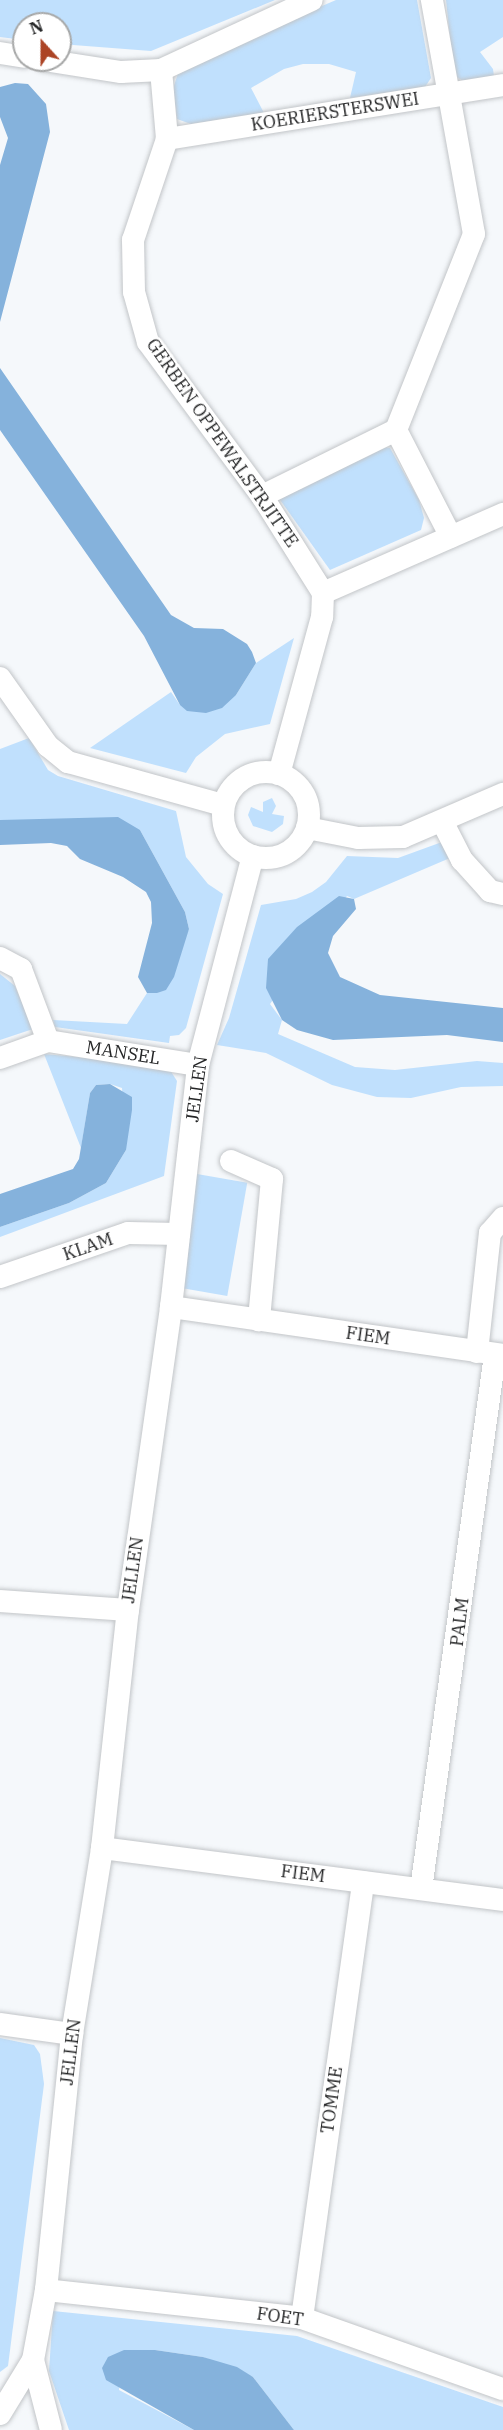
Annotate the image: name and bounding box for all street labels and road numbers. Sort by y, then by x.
street label: KOERIERSTERSWEI [249,88,421,136]
street label: GERBEN OPPEWALSTRJITTE [142,335,302,551]
street label: MANSEL [84,1036,162,1070]
street label: JELLEN [182,1054,212,1124]
street label: KLAM [60,1228,116,1266]
street label: FIEM [344,1322,392,1350]
street label: JELLEN [118,1535,148,1605]
street label: PALM [446,1596,474,1648]
street label: FIEM [279,1861,327,1887]
street label: JELLEN [56,2018,86,2086]
street label: TOMME [317,2065,347,2135]
street label: FOET [255,2303,305,2331]

